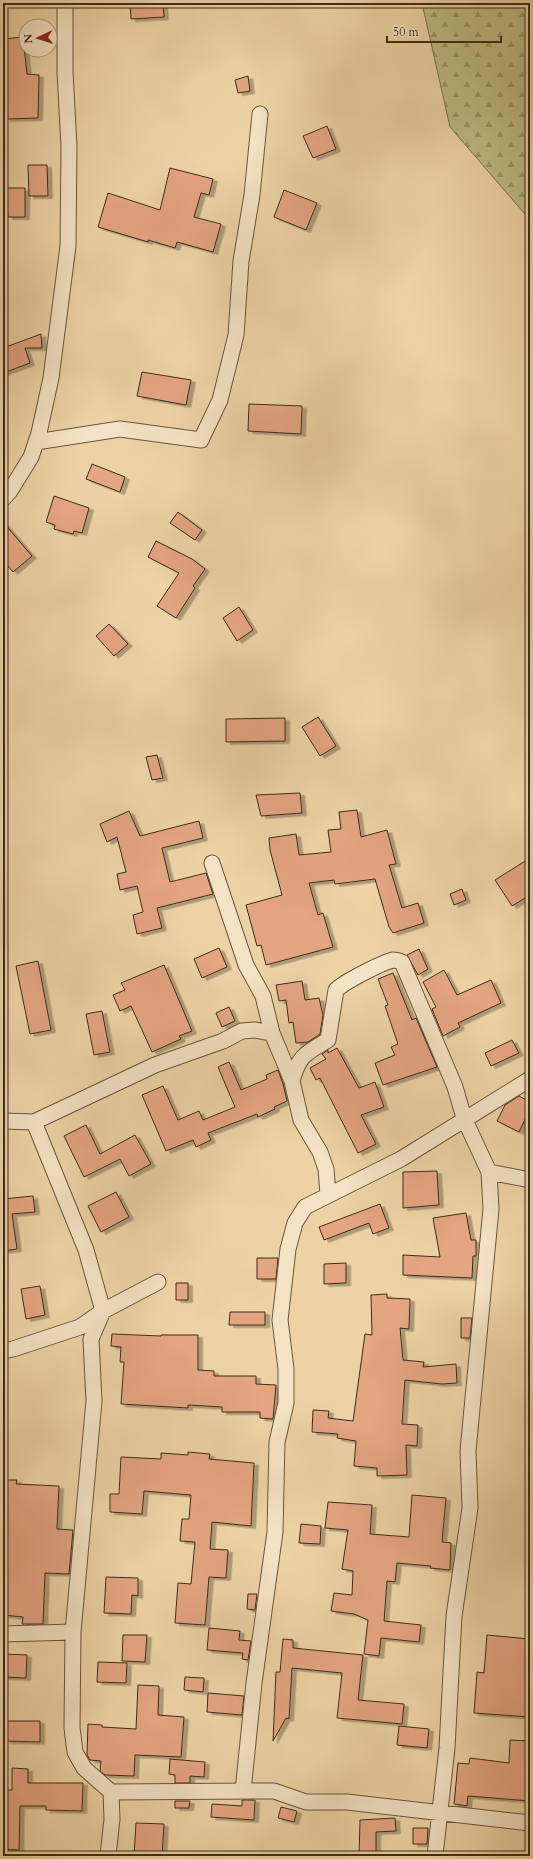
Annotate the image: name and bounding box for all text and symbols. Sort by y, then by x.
north arrow [18,18,58,58]
scale bar [387,18,501,44]
text: 50 m [393,24,420,40]
text: N [21,33,36,44]

